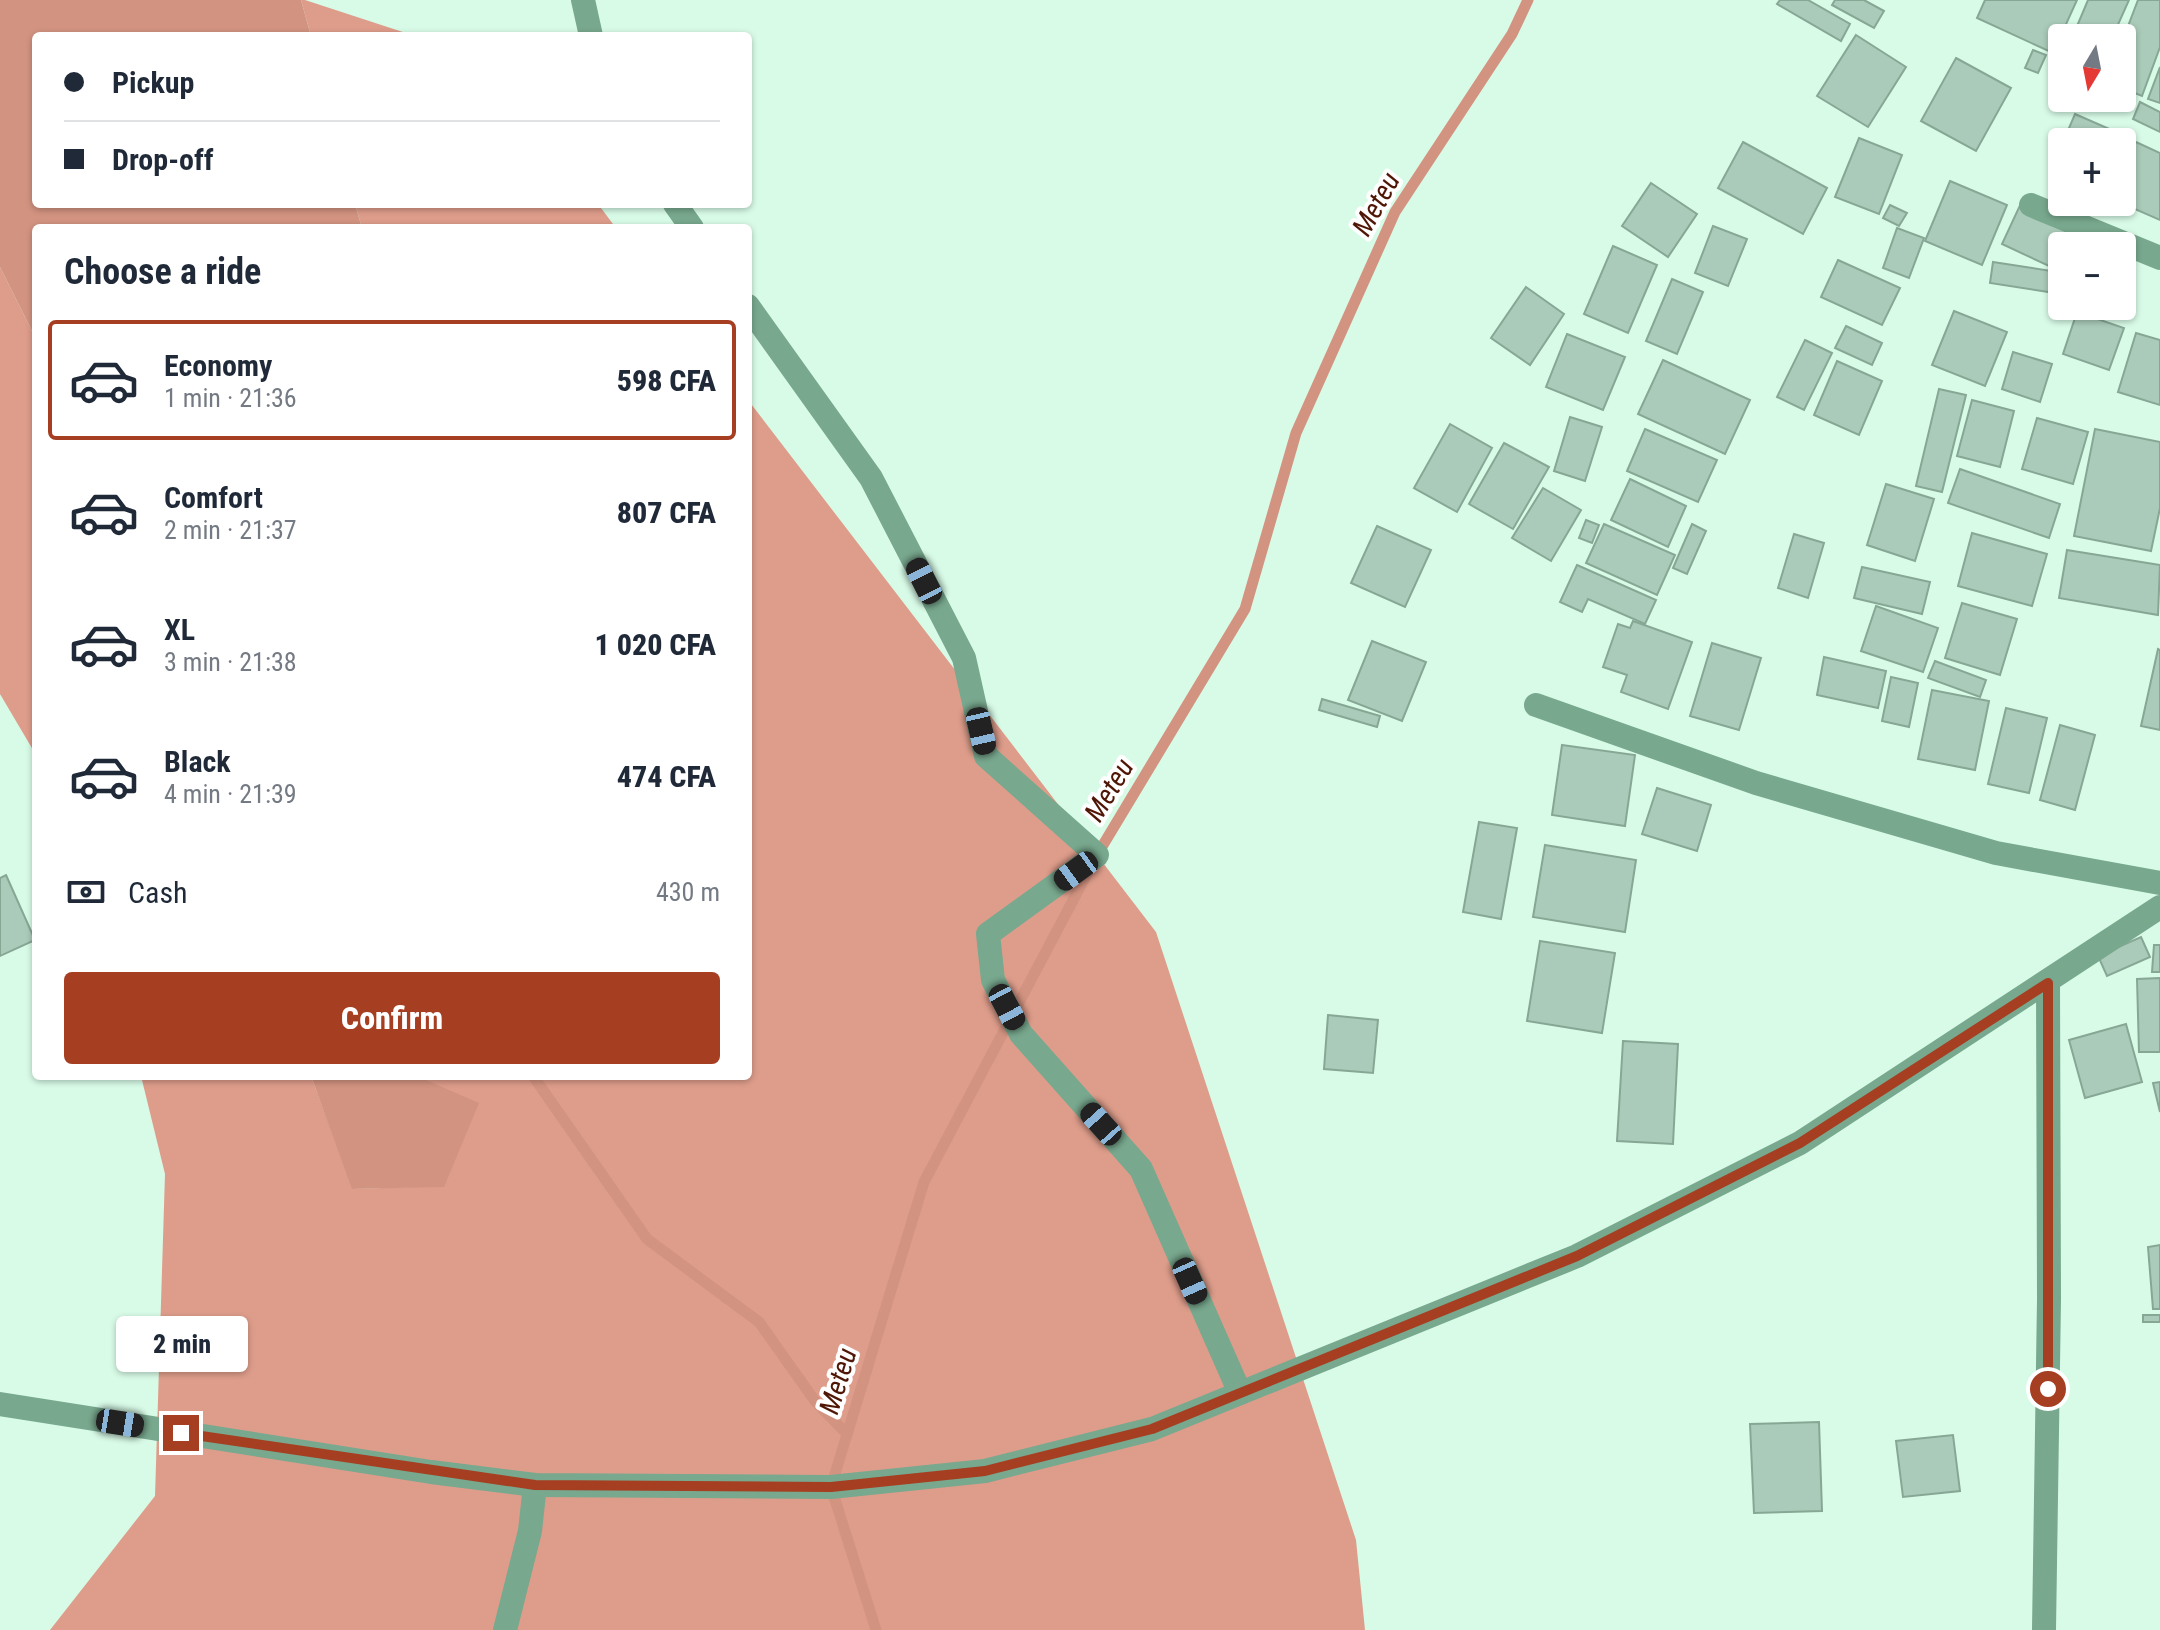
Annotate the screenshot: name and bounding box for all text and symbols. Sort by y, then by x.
north arrow [2048,24,2136,112]
map controls [2048,24,2136,320]
text: Pickup [112,65,194,100]
button: + [2048,128,2136,216]
text: Drop-off [112,142,214,177]
water label: Meteu [1345,167,1407,241]
button: − [2048,232,2136,320]
text: Choose a ride [64,251,261,293]
icon: car [68,344,140,416]
text: Economy [164,348,272,383]
text: 598 CFA [617,363,716,398]
text: 1 min · 21:36 [164,383,297,413]
icon: car [68,476,140,548]
text: Comfort [164,480,263,515]
text: 807 CFA [617,495,716,530]
text: 2 min · 21:37 [164,515,297,545]
car [902,554,946,608]
icon: car [68,608,140,680]
text: XL [164,612,195,647]
text: 1 020 CFA [595,627,716,662]
text: 3 min · 21:38 [164,647,297,677]
car [964,705,998,757]
icon: car [68,740,140,812]
text: Black [164,744,231,779]
water label: Meteu [1078,753,1140,827]
text: 474 CFA [617,759,716,794]
text: 4 min · 21:39 [164,779,297,809]
car [1050,847,1102,895]
icon: cash [64,870,108,914]
text: Cash [128,875,188,910]
text: 430 m [656,877,720,907]
button: Confirm [64,972,720,1064]
car [985,980,1029,1034]
car [1076,1098,1126,1150]
car [1169,1254,1211,1308]
callout: 2 min [115,1317,247,1373]
text: 2 min [153,1329,211,1359]
water label: Meteu [812,1344,864,1418]
route start [2030,1371,2066,1407]
car [94,1407,146,1439]
route end [163,1415,199,1451]

